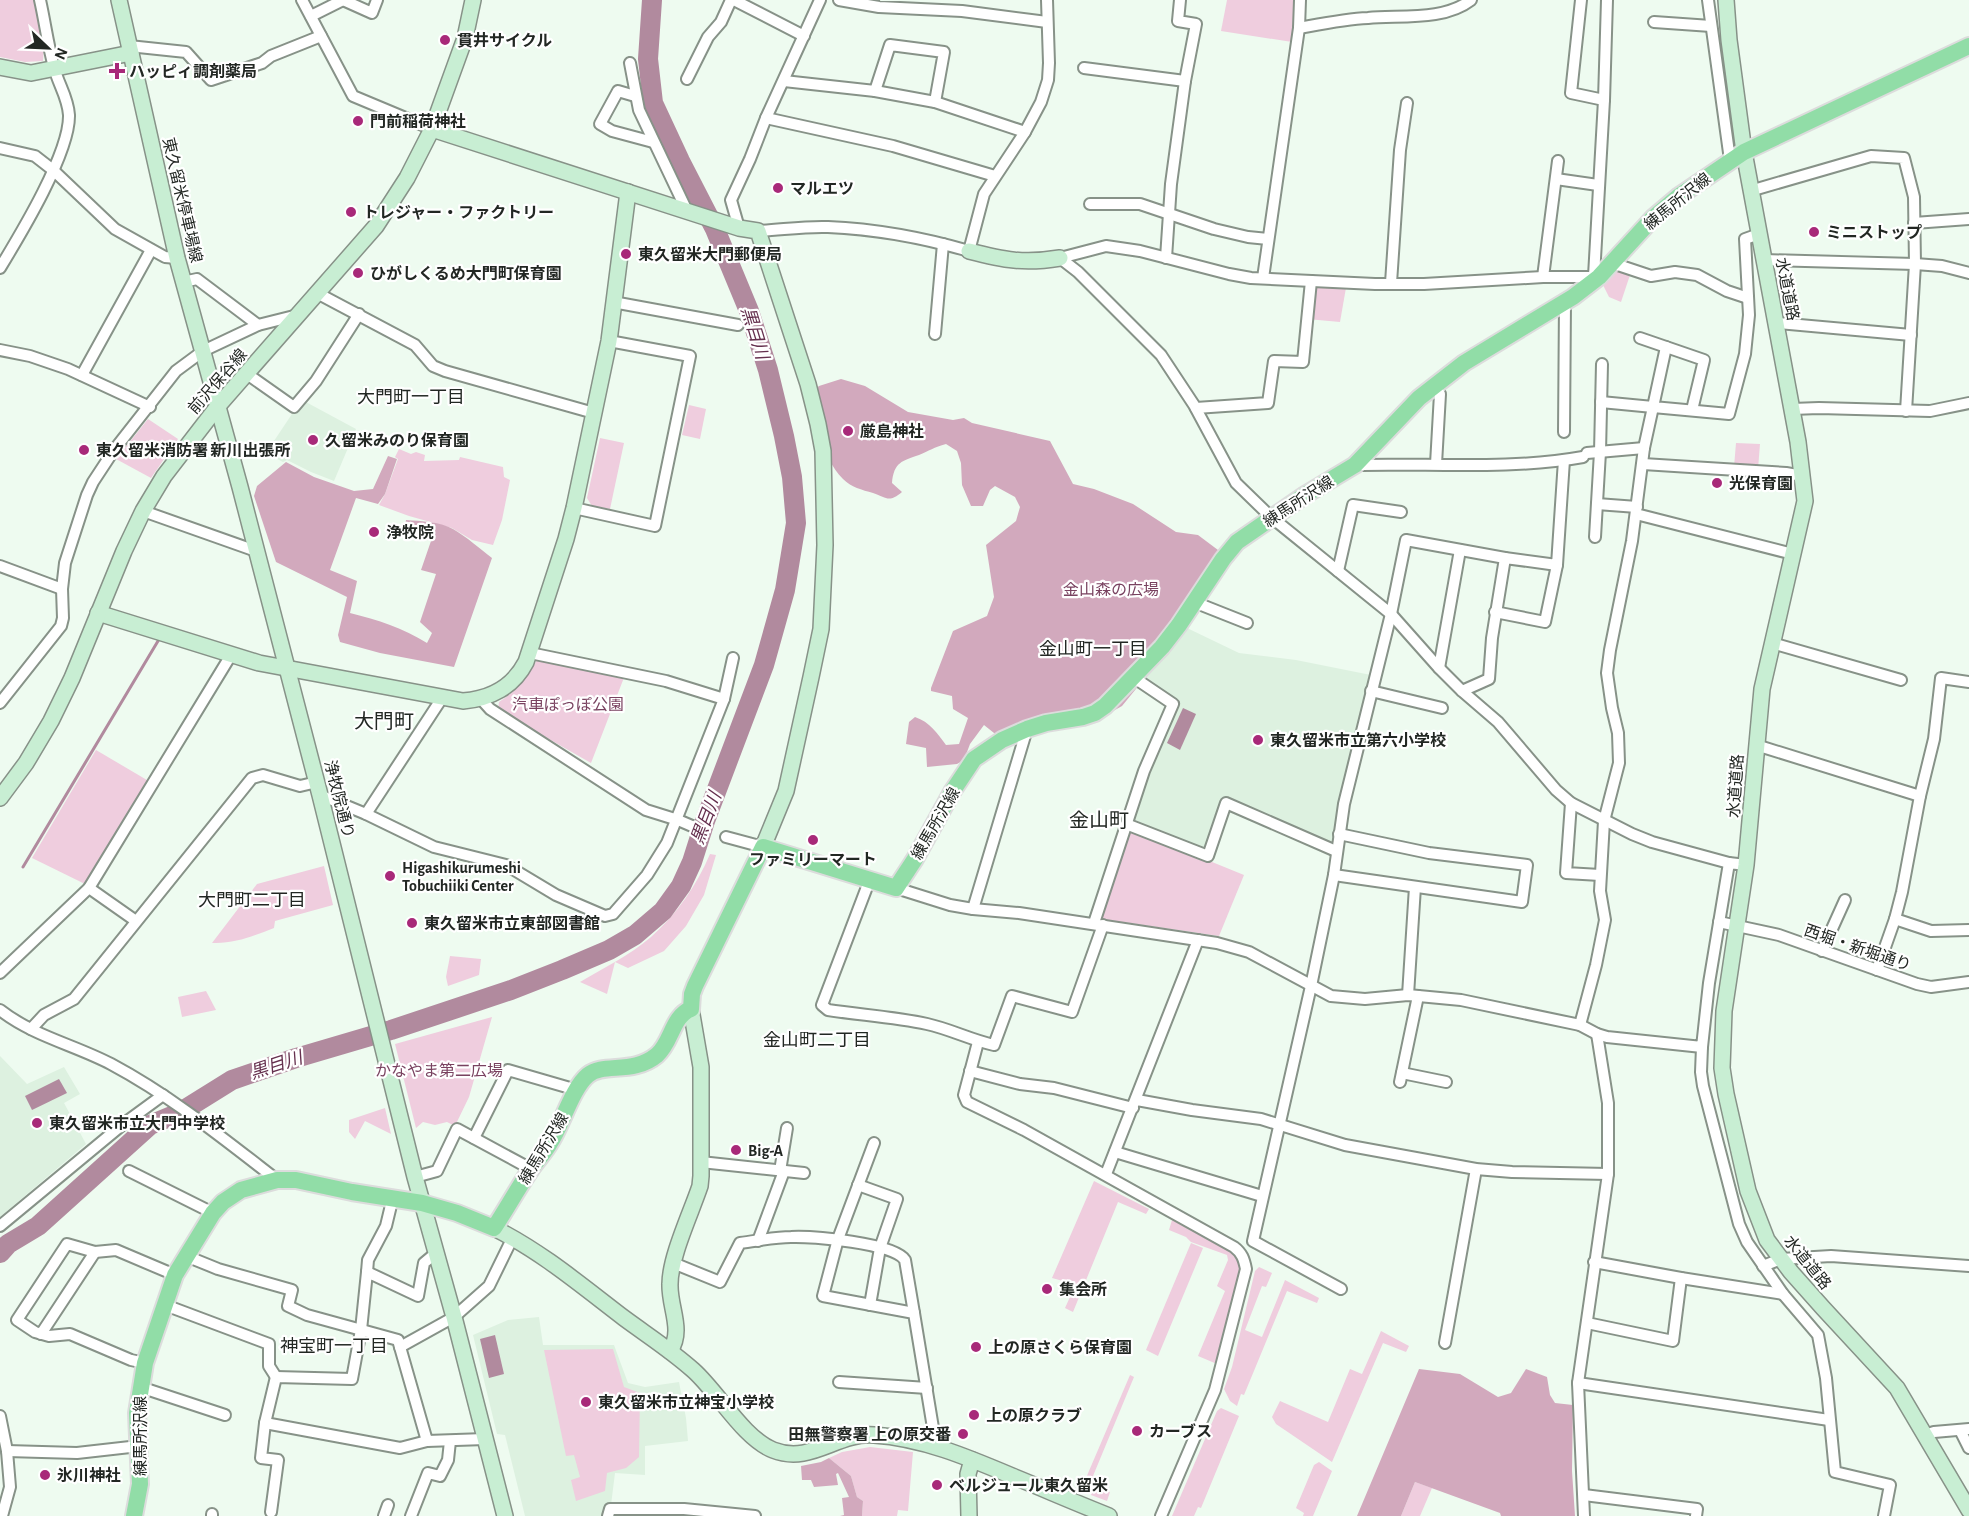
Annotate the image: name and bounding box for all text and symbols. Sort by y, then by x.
north arrow [18,18,78,78]
place label: 貫井サイクル [457,31,552,49]
marker: 貫井サイクル [438,33,452,47]
text: N [51,45,70,62]
place label: ハッピィ調剤薬局 [129,63,257,80]
marker: ハッピィ調剤薬局 [110,64,124,78]
place label: 門前稲荷神社 [370,112,466,130]
marker: 門前稲荷神社 [351,114,365,128]
street label: 東久留米停車場線 [160,136,205,264]
street label: 練馬所沢線 [1641,170,1714,233]
marker: マルエツ [771,181,785,195]
place label: マルエツ [790,181,854,197]
place label: トレジャー・ファクトリー [363,204,554,221]
marker: トレジャー・ファクトリー [344,205,358,219]
place label: ミニストップ [1826,224,1922,241]
marker: ミニストップ [1807,225,1821,239]
place label: 東久留米大門郵便局 [638,246,782,263]
marker: 東久留米大門郵便局 [619,247,633,261]
street label: 水道道路 [1773,256,1802,322]
place label: ひがしくるめ大門町保育園 [370,265,562,282]
marker: ひがしくるめ大門町保育園 [351,266,365,280]
water label: 黒目川 [738,305,772,364]
street label: 前沢保谷線 [185,346,250,417]
district label: 大門町一丁目 [357,388,465,407]
place label: 厳島神社 [860,422,924,440]
marker: 厳島神社 [841,424,855,438]
place label: 久留米みのり保育園 [325,432,469,449]
marker: 久留米みのり保育園 [306,433,320,447]
place label: 東久留米消防署 新川出張所 [96,442,290,459]
marker: 東久留米消防署 新川出張所 [77,443,91,457]
street label: 練馬所沢線 [1260,473,1336,530]
place label: 光保育園 [1729,475,1793,492]
marker: 光保育園 [1710,476,1724,490]
place label: 浄牧院 [386,524,434,541]
marker: 浄牧院 [367,525,381,539]
park label: 金山森の広場 [1063,582,1159,598]
district label: 金山町一丁目 [1039,640,1147,659]
park label: 汽車ぽっぽ公園 [512,696,624,713]
district label: 大門町 [354,711,414,732]
place label: 東久留米市立第六小学校 [1270,732,1446,749]
marker: 東久留米市立第六小学校 [1251,733,1265,747]
street label: 水道道路 [1725,754,1746,819]
street label: 浄牧院通り [322,758,357,840]
street label: 練馬所沢線 [908,784,963,862]
water label: 黒目川 [688,788,726,847]
district label: 金山町 [1069,810,1129,831]
marker: ファミリーマート [806,833,820,847]
place label: ファミリーマート [749,852,877,868]
place label: Higashikurumeshi Tobuchiiki Center [402,860,521,894]
marker: Higashikurumeshi Tobuchiiki Center [383,869,397,883]
district label: 大門町二丁目 [198,891,306,910]
place label: 東久留米市立東部図書館 [424,915,600,932]
marker: 東久留米市立東部図書館 [405,916,419,930]
street label: 西堀・新堀通り [1802,921,1914,974]
district label: 金山町二丁目 [763,1031,871,1050]
water label: 黒目川 [248,1047,307,1083]
park label: かなやま第二広場 [375,1062,503,1079]
street label: 練馬所沢線 [516,1110,571,1187]
place label: 東久留米市立大門中学校 [49,1115,225,1132]
marker: 東久留米市立大門中学校 [30,1116,44,1130]
marker: Big-A [729,1143,743,1157]
place label: Big-A [748,1143,784,1159]
street label: 水道道路 [1781,1232,1834,1293]
place label: 集会所 [1059,1281,1107,1298]
marker: 集会所 [1040,1282,1054,1296]
district label: 神宝町一丁目 [280,1337,388,1356]
place label: 上の原さくら保育園 [988,1339,1132,1356]
marker: 上の原さくら保育園 [969,1340,983,1354]
place label: 東久留米市立神宝小学校 [598,1393,774,1411]
marker: 東久留米市立神宝小学校 [579,1395,593,1409]
street label: 練馬所沢線 [132,1396,149,1476]
place label: 上の原クラブ [986,1407,1082,1424]
marker: 上の原クラブ [967,1408,981,1422]
place label: カーブス [1149,1423,1212,1440]
marker: カーブス [1130,1424,1144,1438]
place label: 田無警察署 上の原交番 [789,1426,951,1443]
marker: 田無警察署 上の原交番 [956,1427,970,1441]
place label: 氷川神社 [57,1466,121,1484]
marker: 氷川神社 [38,1468,52,1482]
place label: ベルジュール東久留米 [949,1477,1108,1494]
marker: ベルジュール東久留米 [930,1478,944,1492]

